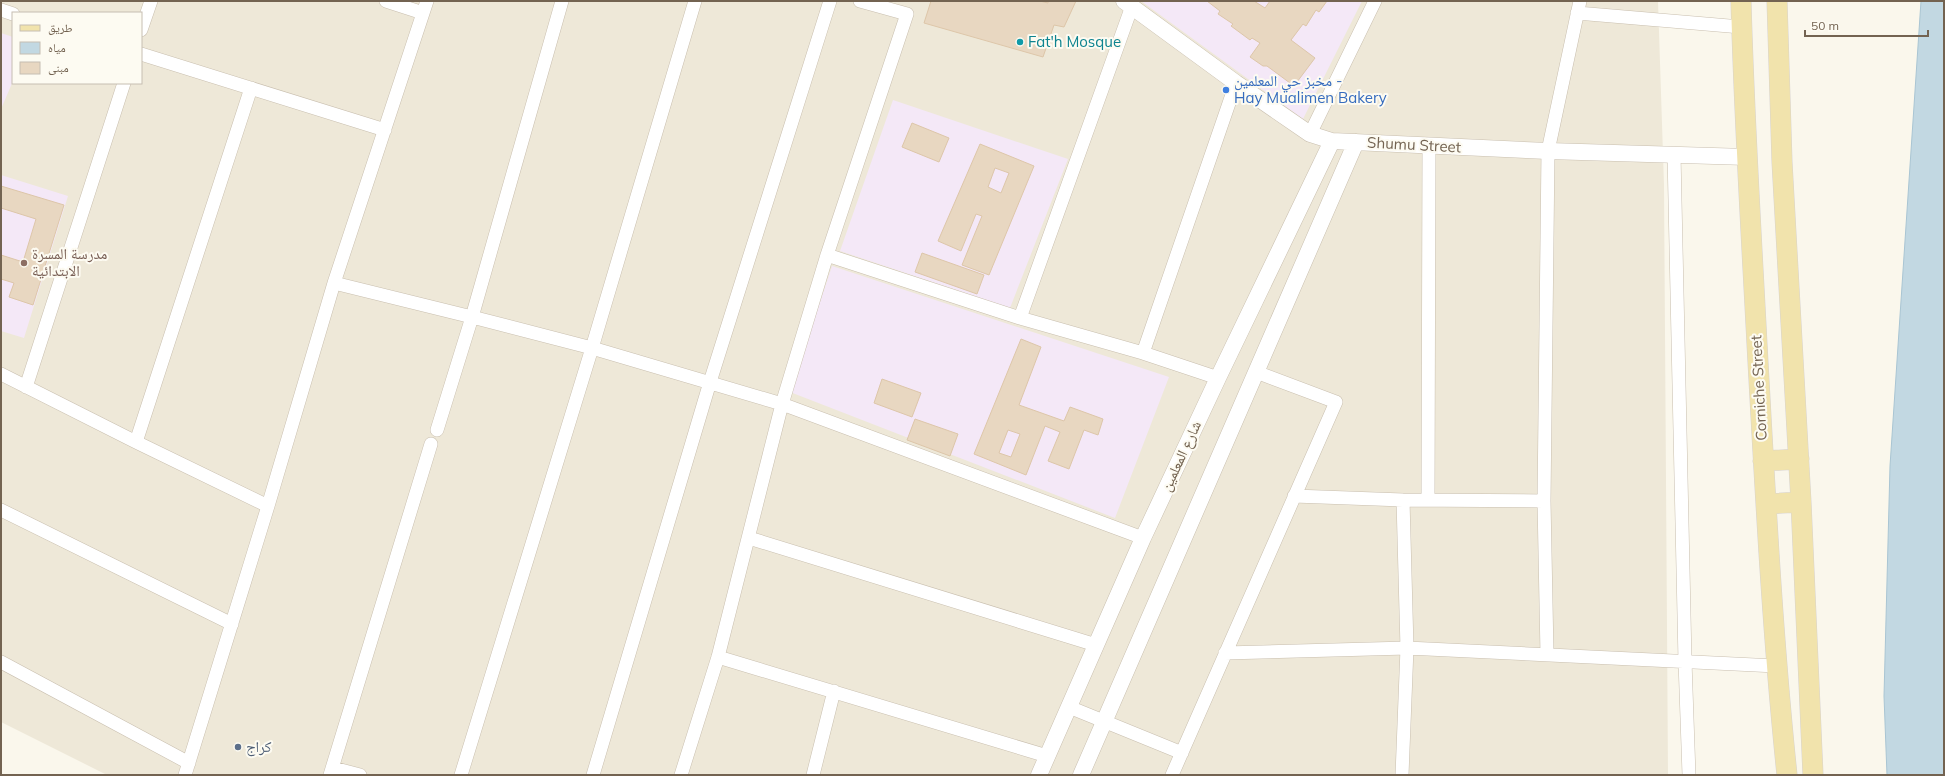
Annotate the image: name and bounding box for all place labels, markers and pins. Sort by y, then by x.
place label: Fat'h Mosque [1028,32,1121,51]
marker: Fat'h Mosque [1015,37,1025,47]
place label: مخبز حي المعلمين - Hay Mualimen Bakery [1234,71,1387,107]
marker: مخبز حي المعلمين - Hay Mualimen Bakery [1221,85,1231,95]
place label: مدرسة المسرة الابتدائية [32,244,108,280]
marker: مدرسة المسرة الابتدائية [19,258,29,268]
place label: كراج [246,737,271,757]
marker: كراج [233,742,243,752]

